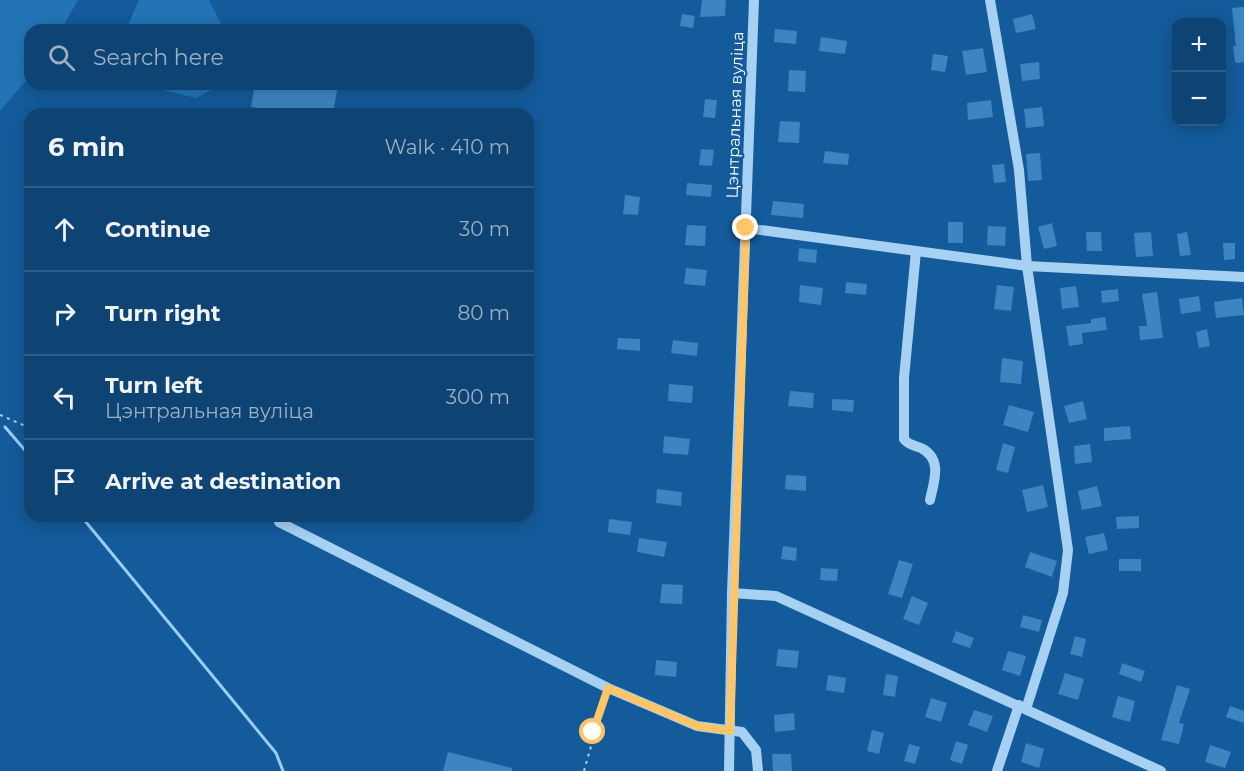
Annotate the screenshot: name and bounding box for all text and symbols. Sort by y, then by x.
map controls [1172,18,1226,126]
button: + [1172,18,1226,72]
search box [24,24,534,90]
street label: Цэнтральная вуліца [723,31,747,199]
icon: search [45,41,78,74]
text: Search here [93,44,224,71]
button: − [1172,72,1226,126]
text: 6 min [48,131,125,163]
text: Walk · 410 m [385,135,510,159]
icon: ahead [48,213,81,246]
route end [732,214,758,240]
text: Continue [105,216,211,243]
text: 30 m [459,217,510,241]
icon: right [48,297,81,330]
text: Turn right [105,300,220,327]
text: 80 m [458,301,510,325]
text: Turn left [105,372,203,399]
icon: left [48,381,81,414]
text: 300 m [446,385,510,409]
text: Цэнтральная вуліца [105,399,314,423]
icon: arrive [48,465,81,498]
text: Arrive at destination [105,468,341,495]
route start [579,718,605,744]

